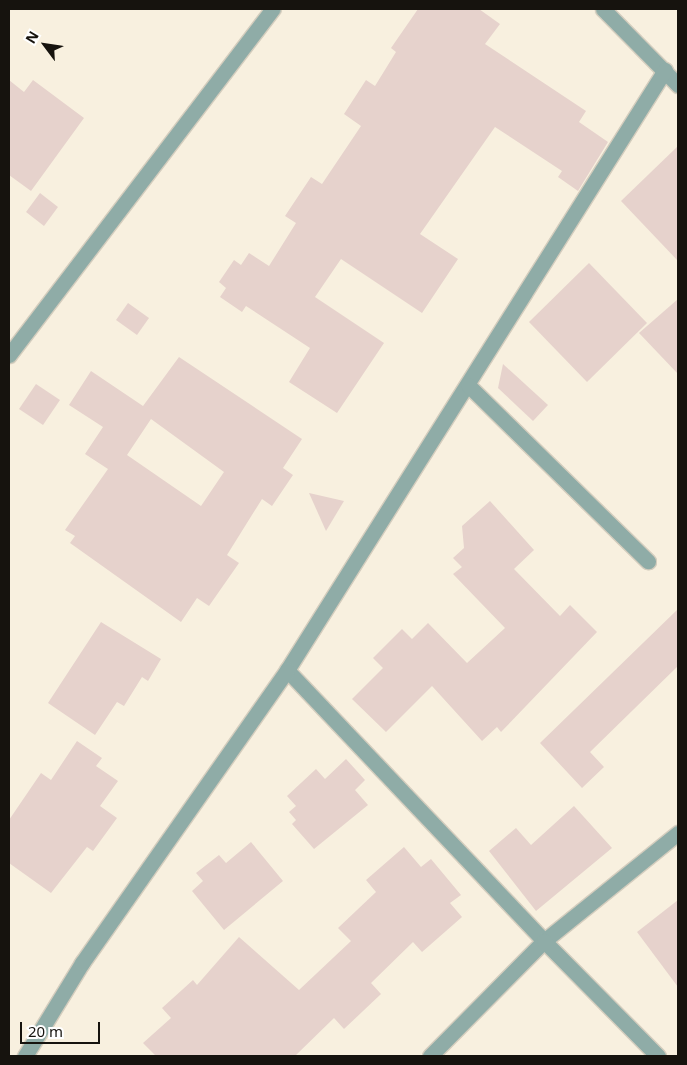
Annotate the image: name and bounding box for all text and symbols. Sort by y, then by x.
north arrow [20,20,70,70]
text: N [21,27,43,47]
scale bar [22,1012,102,1044]
text: 20 m [28,1021,63,1041]

